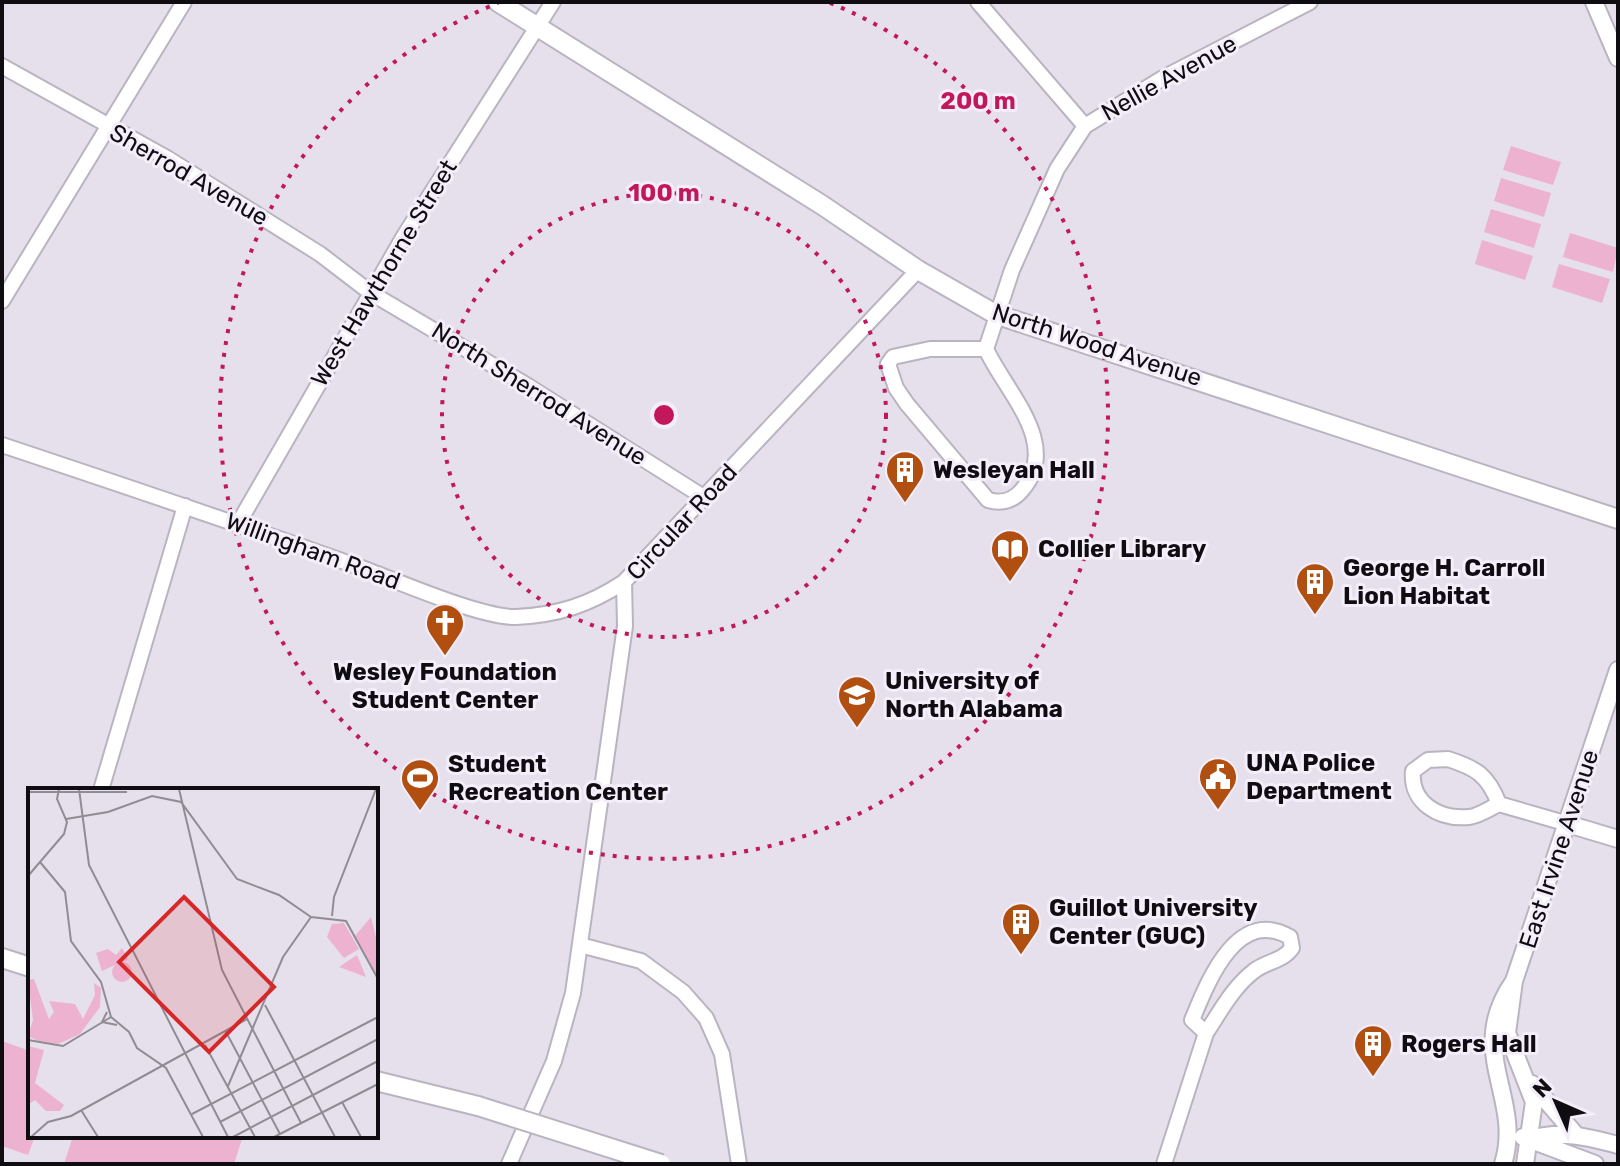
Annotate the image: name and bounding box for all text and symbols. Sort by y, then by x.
street label: Nellie Avenue [1096,29,1242,127]
text: 200 m [940,87,1016,115]
street label: Sherrod Avenue [105,118,273,232]
street label: West Hawthorne Street [305,155,463,391]
text: 100 m [628,179,700,207]
street label: North Wood Avenue [989,298,1205,392]
street label: North Sherrod Avenue [427,316,651,472]
centre of rings [650,401,678,429]
building icon: Wesleyan Hall [884,449,926,504]
place label: Wesleyan Hall [933,456,1095,484]
street label: Circular Road [621,458,743,586]
street label: Willingham Road [222,506,404,596]
library icon: Collier Library [989,528,1031,583]
place label: Collier Library [1038,535,1206,563]
place label: George H. Carroll Lion Habitat [1343,554,1545,610]
building icon: George H. Carroll Lion Habitat [1294,561,1336,616]
church icon: Wesley Foundation Student Center [424,602,466,657]
place label: Wesley Foundation Student Center [333,658,557,714]
place label: University of North Alabama [885,667,1063,723]
school or university icon: University of North Alabama [836,674,878,729]
street label: East Irvine Avenue [1514,746,1604,952]
place label: UNA Police Department [1246,749,1392,805]
place label: Student Recreation Center [448,750,668,806]
public building icon: UNA Police Department [1197,756,1239,811]
sports icon: Student Recreation Center [399,757,441,812]
inset map [28,788,378,1138]
place label: Guillot University Center (GUC) [1049,894,1258,950]
building icon: Guillot University Center (GUC) [1000,901,1042,956]
building icon: Rogers Hall [1352,1023,1394,1078]
place label: Rogers Hall [1401,1030,1537,1058]
north arrow [1516,1062,1596,1142]
text: N [1527,1073,1557,1103]

